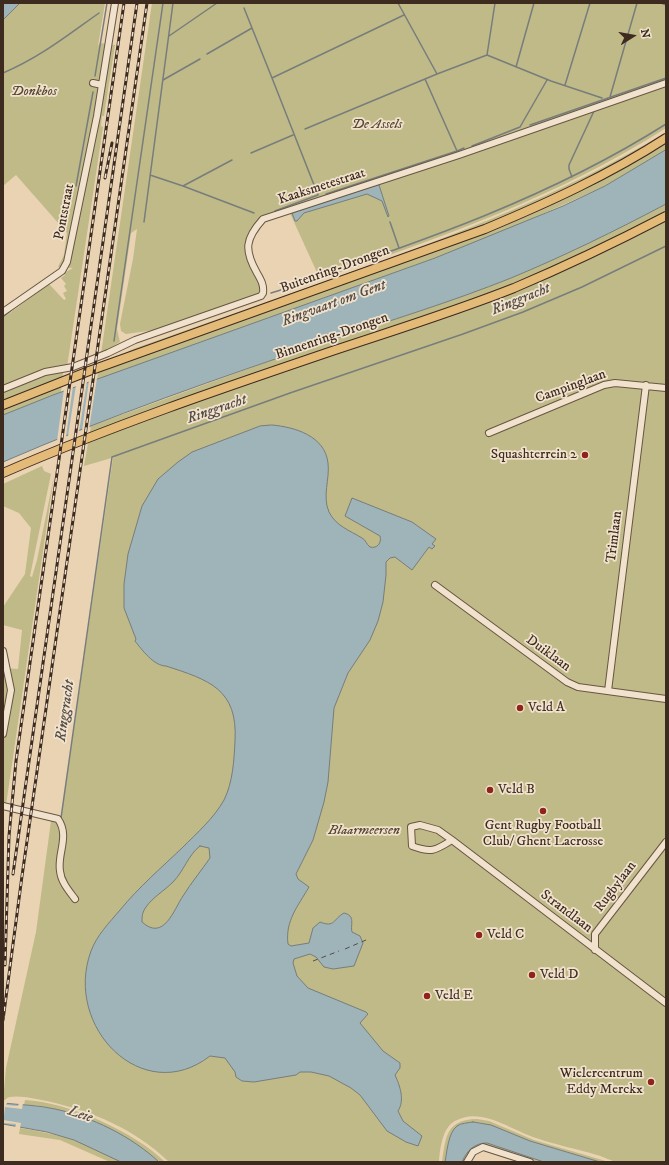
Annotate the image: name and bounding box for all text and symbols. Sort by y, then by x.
north arrow [613,16,653,56]
text: N [637,28,653,39]
park label: Donkbos [11,84,57,100]
park label: De Assels [352,117,402,133]
street label: Kaaksmetestraat [276,165,368,209]
street label: Pontstraat [51,182,79,242]
street label: Buitenring-Drongen [278,242,392,298]
water label: Ringvaart om Gent [280,277,388,331]
water label: Ringgracht [489,280,553,320]
street label: Binnenring-Drongen [273,310,391,364]
street label: Campinglaan [533,366,609,408]
water label: Ringgracht [185,391,249,429]
place label: Squashterrein 2 [491,447,577,463]
marker: Squashterrein 2 [580,450,590,460]
street label: Trimlaan [603,510,627,564]
street label: Duiklaan [522,632,574,676]
water label: Ringgracht [53,679,79,743]
place label: Veld A [528,700,565,716]
marker: Veld A [515,703,525,713]
place label: Veld B [498,782,535,798]
marker: Veld B [485,785,495,795]
marker: Gent Rugby Football Club/ Ghent Lacrosse [538,806,548,816]
place label: Gent Rugby Football Club/ Ghent Lacrosse [483,818,603,850]
park label: Blaarmeersen [328,823,400,839]
street label: Rugbylaan [591,858,641,916]
street label: Strandlaan [537,887,595,937]
place label: Veld C [487,927,524,943]
marker: Veld C [474,930,484,940]
place label: Veld D [540,967,579,983]
marker: Veld D [527,970,537,980]
place label: Veld E [435,988,473,1004]
marker: Veld E [422,991,432,1001]
place label: Wielercentrum Eddy Merckx [560,1066,643,1098]
marker: Wielercentrum Eddy Merckx [646,1077,656,1087]
water label: Leie [65,1102,95,1128]

